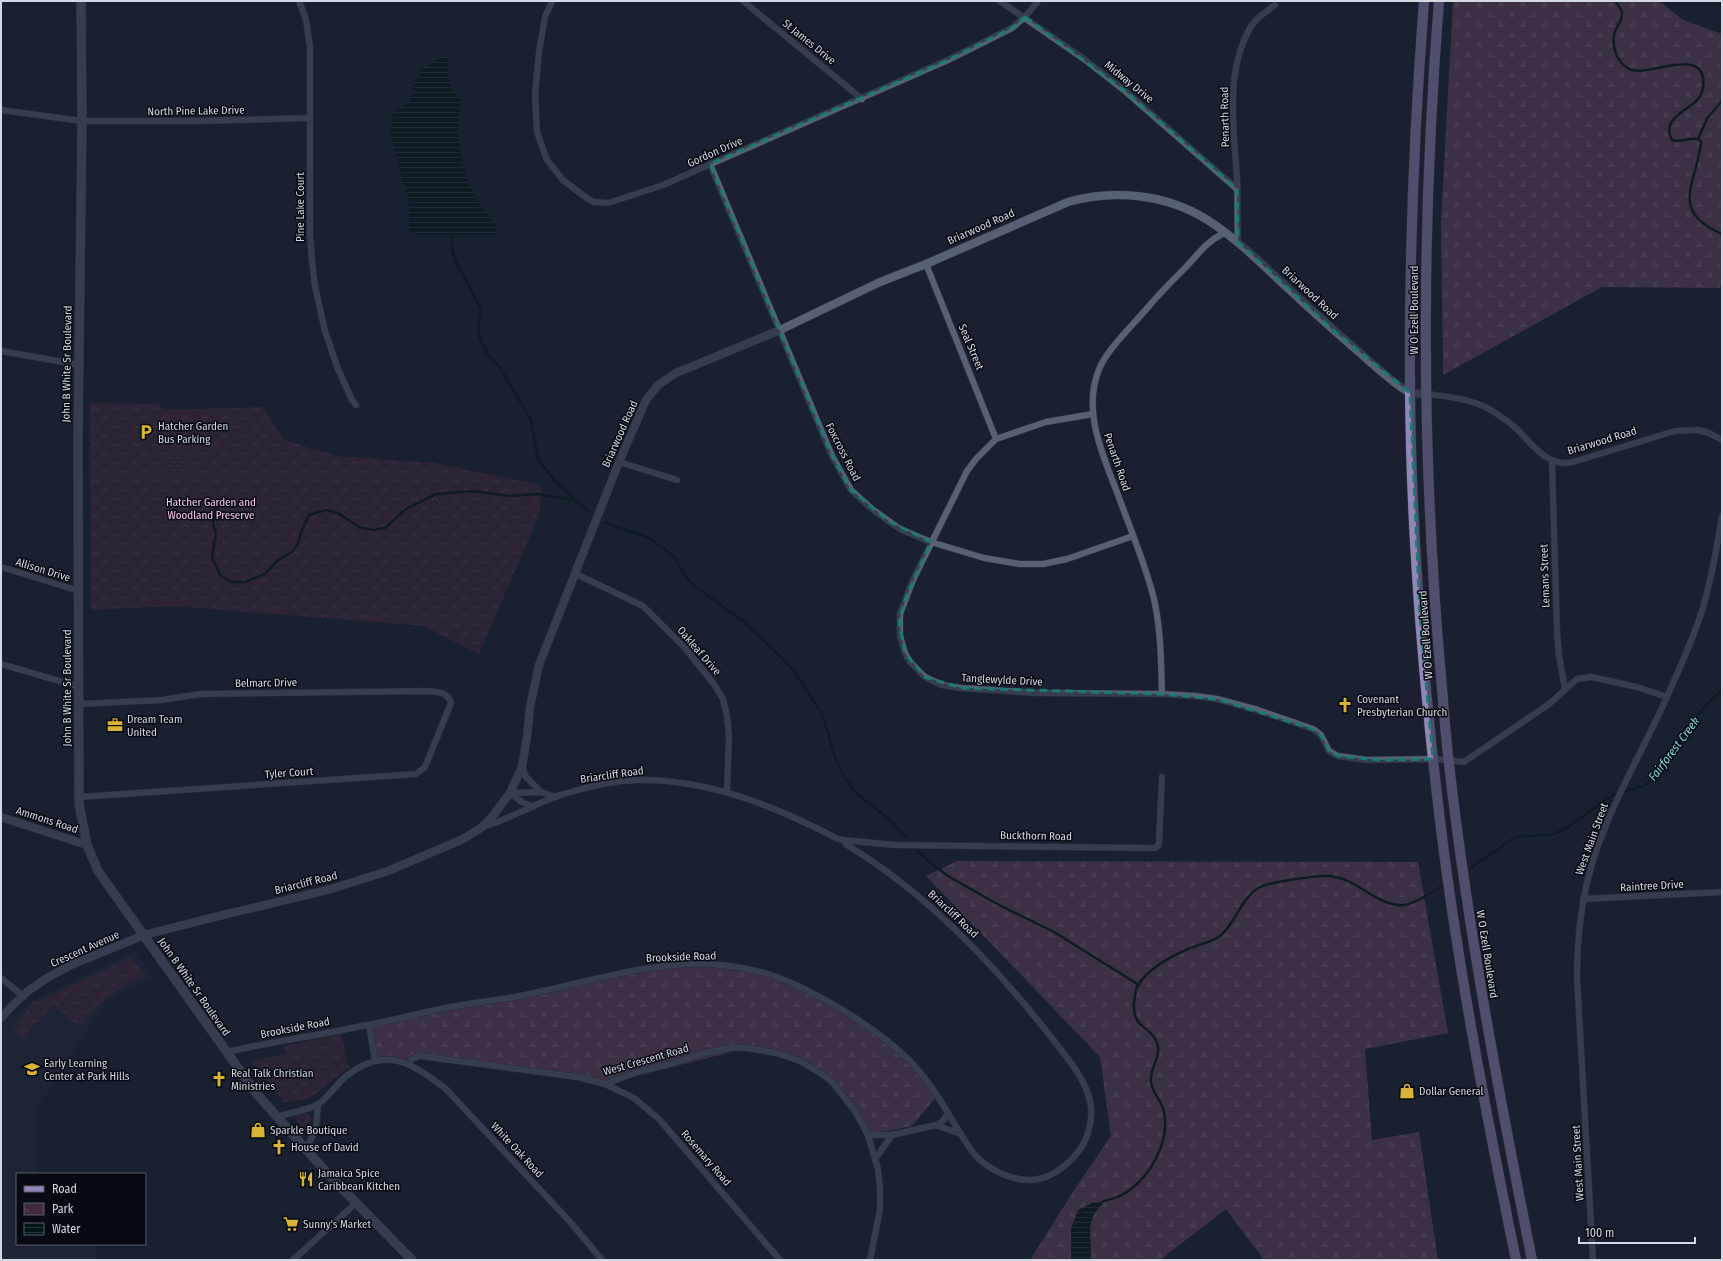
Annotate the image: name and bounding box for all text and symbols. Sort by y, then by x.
street label: St James Drive [780,17,838,67]
street label: Midway Drive [1102,58,1156,106]
street label: Penarth Road [1218,87,1232,147]
street label: North Pine Lake Drive [147,104,245,118]
street label: Gordon Drive [685,134,745,170]
street label: Pine Lake Court [294,172,307,242]
street label: Briarwood Road [946,206,1016,248]
street label: Briarwood Road [1279,264,1341,322]
street label: W O Ezell Boulevard [1408,266,1421,354]
street label: John B White Sr Boulevard [59,305,75,423]
street label: Seal Street [956,322,987,372]
street label: Briarwood Road [599,399,641,469]
place label: Hatcher Garden Bus Parking [158,420,228,446]
street label: Foxcross Road [823,421,863,483]
parking icon: Hatcher Garden Bus Parking [137,423,155,441]
street label: Briarwood Road [1566,424,1638,458]
street label: Penarth Road [1101,431,1133,493]
park label: Hatcher Garden and Woodland Preserve [166,496,256,522]
street label: Lemans Street [1537,543,1553,608]
street label: Allison Drive [14,556,72,584]
street label: W O Ezell Boulevard [1416,590,1436,680]
street label: Oakleaf Drive [674,624,724,678]
street label: John B White Sr Boulevard [61,629,74,747]
street label: Tanglewylde Drive [961,671,1043,689]
street label: Belmarc Drive [235,676,297,690]
place label: Covenant Presbyterian Church [1357,693,1447,719]
church icon: Covenant Presbyterian Church [1336,696,1354,714]
place label: Dream Team United [127,713,182,739]
water label: Fairforest Creek [1645,714,1703,784]
office icon: Dream Team United [106,716,124,734]
street label: Briarcliff Road [579,764,645,786]
street label: Tyler Court [264,765,314,781]
street label: West Main Street [1573,801,1611,877]
street label: Ammons Road [14,804,80,836]
street label: Buckthorn Road [1000,829,1072,843]
street label: Briarcliff Road [273,869,339,897]
street label: Raintree Drive [1620,878,1684,894]
street label: Briarcliff Road [925,887,981,941]
street label: W O Ezell Boulevard [1474,909,1500,999]
street label: Crescent Avenue [49,928,121,970]
street label: John B White Sr Boulevard [155,935,233,1039]
street label: Brookside Road [646,949,716,965]
street label: Brookside Road [259,1015,331,1041]
street label: West Crescent Road [602,1042,690,1078]
place label: Early Learning Center at Park Hills [44,1057,130,1083]
school or university icon: Early Learning Center at Park Hills [23,1060,41,1078]
place label: Real Talk Christian Ministries [231,1067,314,1093]
church icon: Real Talk Christian Ministries [210,1070,228,1088]
shop icon: Dollar General [1398,1082,1416,1100]
place label: Dollar General [1419,1085,1483,1098]
street label: White Oak Road [488,1120,546,1180]
shop icon: Sparkle Boutique [249,1121,267,1139]
place label: Sparkle Boutique [270,1124,347,1137]
street label: West Main Street [1570,1124,1586,1201]
street label: Rosemary Road [678,1127,734,1189]
church icon: House of David [270,1138,288,1156]
place label: House of David [291,1141,359,1154]
place label: Jamaica Spice Caribbean Kitchen [318,1167,400,1193]
restaurant icon: Jamaica Spice Caribbean Kitchen [297,1170,315,1188]
legend [16,1173,146,1245]
text: Road [52,1182,77,1196]
text: Park [52,1202,74,1216]
supermarket icon: Sunny's Market [282,1215,300,1233]
place label: Sunny's Market [303,1218,372,1231]
scale bar [1579,1219,1695,1245]
text: Water [52,1222,81,1236]
text: 100 m [1585,1226,1614,1240]

